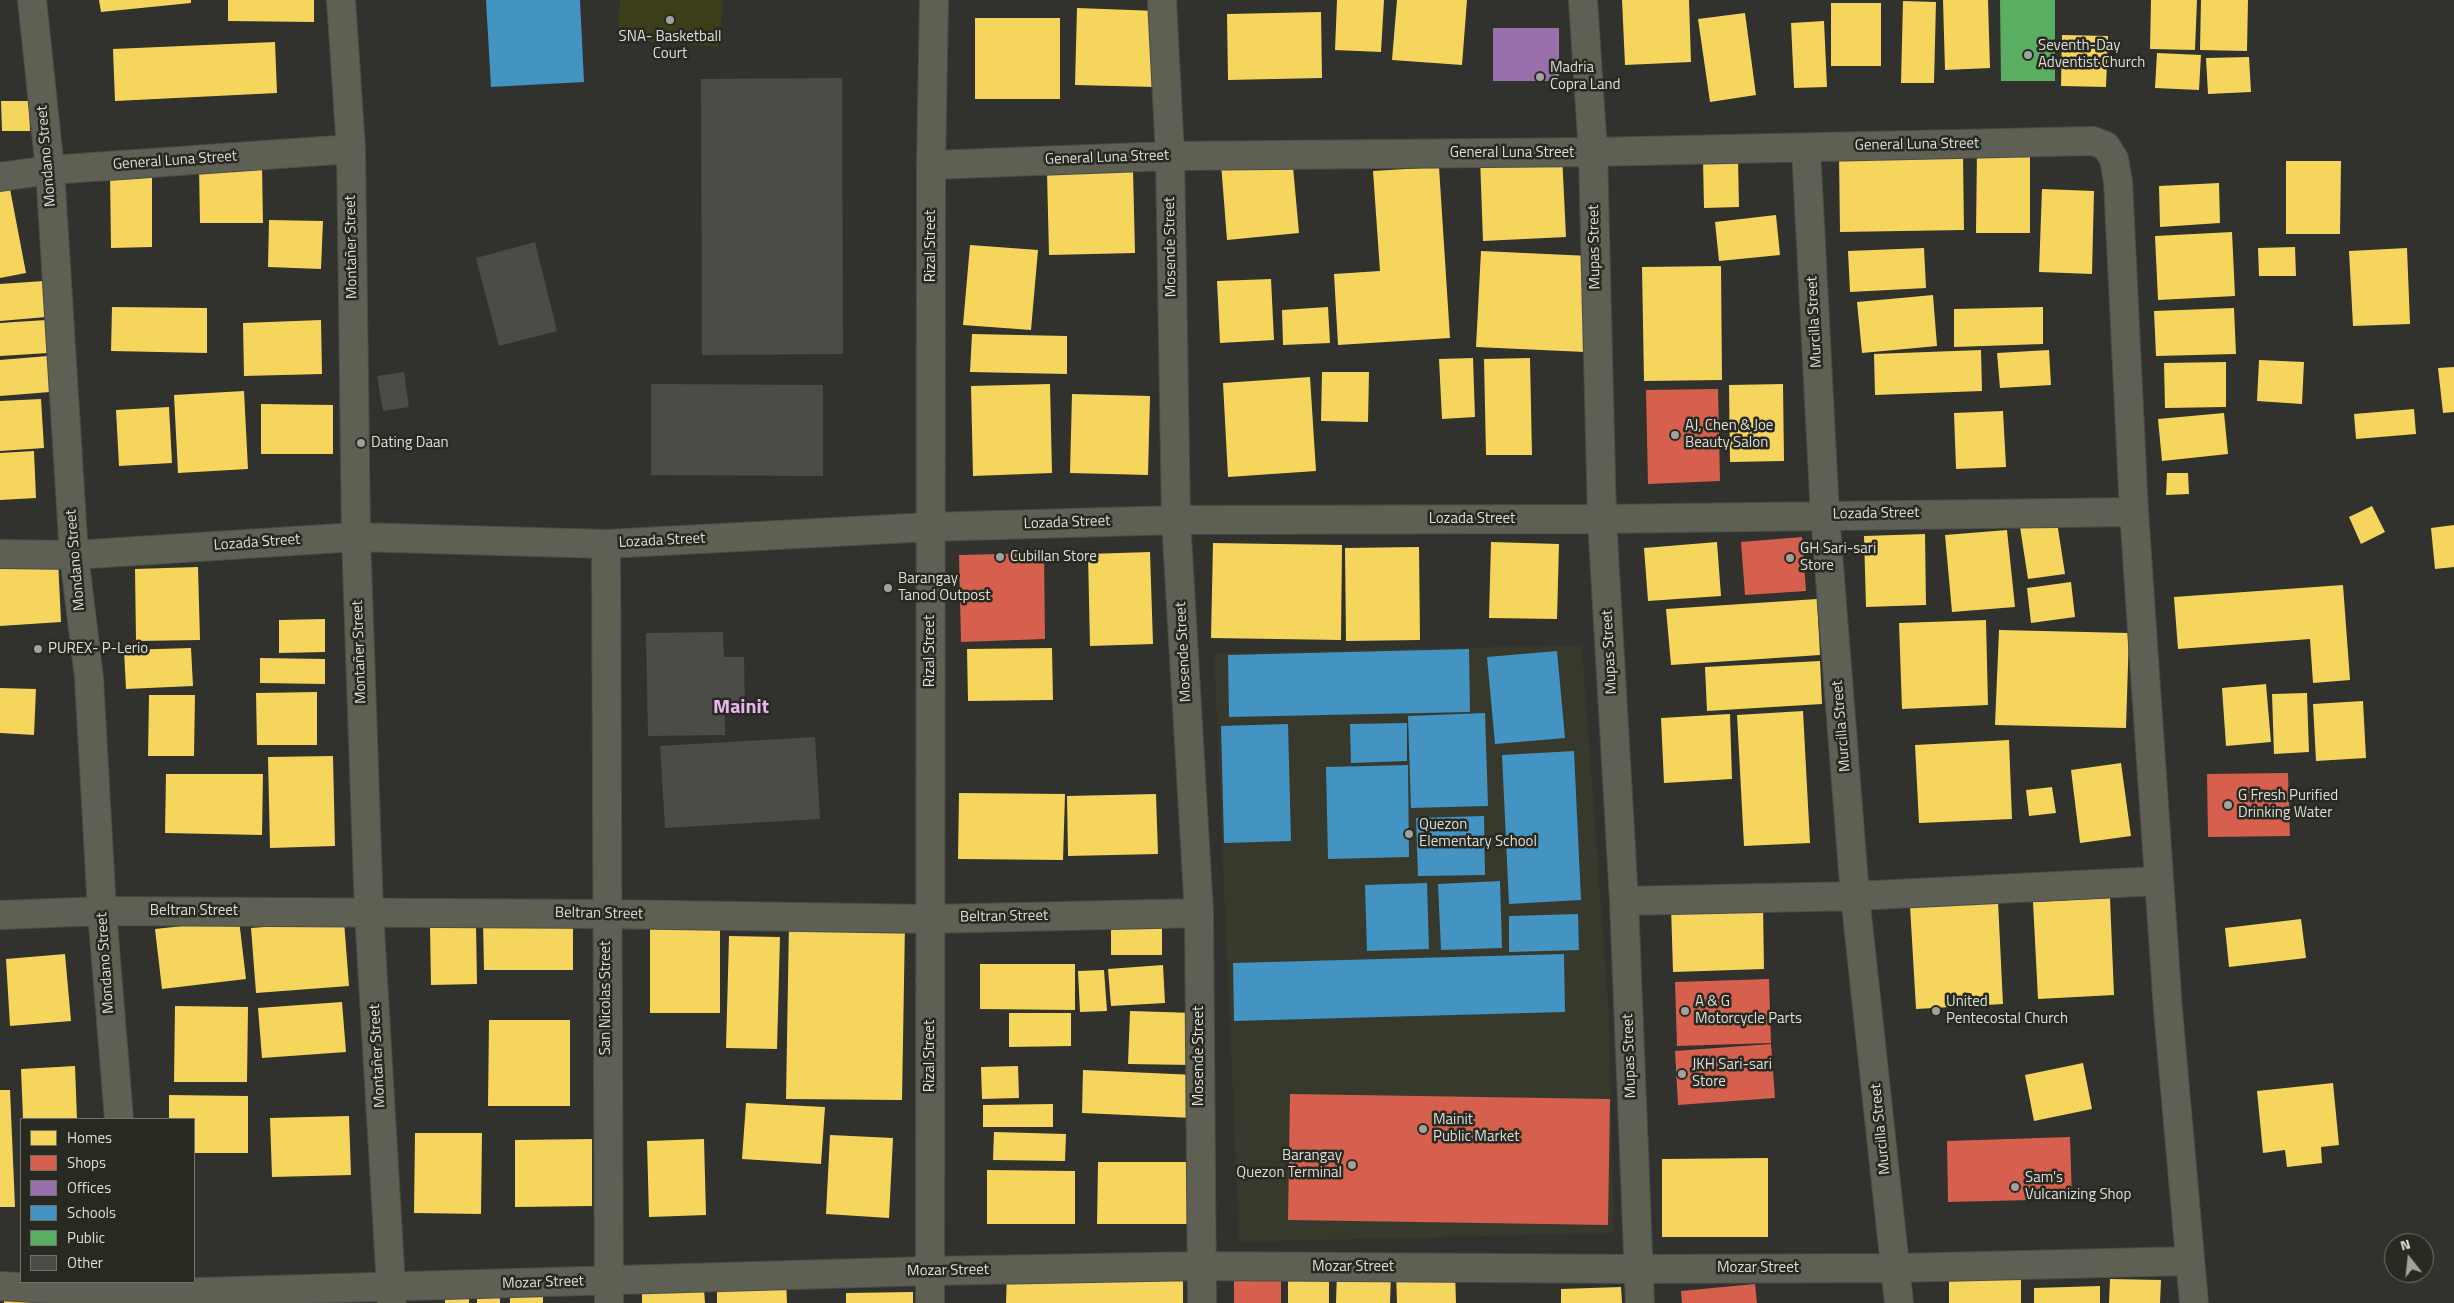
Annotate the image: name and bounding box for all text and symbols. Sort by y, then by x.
marker: SNA- Basketball Court [664,14,676,26]
place label: SNA- Basketball Court [619,28,721,63]
place label: Seventh-Day Adventist Church [2038,37,2145,72]
marker: Seventh-Day Adventist Church [2022,49,2034,61]
place label: Madria Copra Land [1550,59,1621,94]
marker: Madria Copra Land [1534,71,1546,83]
street label: Mondano Street [34,104,60,208]
street label: General Luna Street [1855,135,1979,155]
street label: General Luna Street [1450,144,1574,162]
street label: General Luna Street [1044,147,1170,169]
street label: General Luna Street [112,148,238,174]
street label: Montañer Street [342,195,362,299]
street label: Mosende Street [1161,197,1181,297]
street label: Mupas Street [1585,204,1605,290]
street label: Rizal Street [922,210,940,282]
street label: Murcilla Street [1804,276,1826,368]
place label: AJ, Chen & Joe Beauty Salon [1685,417,1773,452]
marker: AJ, Chen & Joe Beauty Salon [1669,429,1681,441]
place label: Dating Daan [371,434,449,452]
marker: Dating Daan [355,437,367,449]
street label: Lozada Street [1832,504,1920,524]
street label: Mondano Street [63,508,89,612]
street label: Lozada Street [1429,510,1515,528]
street label: Lozada Street [1023,512,1111,534]
street label: Lozada Street [618,530,706,552]
street label: Lozada Street [213,531,301,555]
place label: GH Sari-sari Store [1800,540,1876,575]
place label: Cubillan Store [1010,548,1097,566]
marker: Cubillan Store [994,551,1006,563]
marker: GH Sari-sari Store [1784,552,1796,564]
place label: Barangay Tanod Outpost [898,570,990,605]
marker: Barangay Tanod Outpost [882,582,894,594]
street label: Montañer Street [349,600,371,704]
street label: Mosende Street [1172,601,1196,703]
street label: Mupas Street [1599,609,1621,695]
street label: Rizal Street [921,615,939,687]
place label: PUREX- P-Lerio [48,640,148,658]
marker: PUREX- P-Lerio [32,643,44,655]
street label: Murcilla Street [1829,679,1855,773]
district label: Mainit [713,696,769,720]
place label: G Fresh Purified Drinking Water [2238,787,2338,822]
marker: G Fresh Purified Drinking Water [2222,799,2234,811]
place label: Quezon Elementary School [1419,816,1537,851]
marker: Quezon Elementary School [1403,828,1415,840]
street label: Beltran Street [150,902,238,920]
street label: Beltran Street [555,904,643,924]
street label: Beltran Street [960,907,1048,927]
street label: Mondano Street [93,912,119,1014]
street label: San Nicolas Street [597,941,615,1055]
place label: A & G Motorcycle Parts [1695,993,1802,1028]
place label: United Pentecostal Church [1946,993,2068,1028]
street label: Montañer Street [366,1004,390,1108]
marker: A & G Motorcycle Parts [1679,1005,1691,1017]
marker: United Pentecostal Church [1930,1005,1942,1017]
street label: Mosende Street [1190,1006,1208,1106]
street label: Mupas Street [1620,1013,1640,1099]
street label: Rizal Street [921,1020,939,1092]
place label: JKH Sari-sari Store [1692,1056,1772,1091]
marker: JKH Sari-sari Store [1676,1068,1688,1080]
street label: Murcilla Street [1867,1082,1895,1176]
place label: Mainit Public Market [1433,1111,1519,1146]
legend [20,1118,195,1283]
marker: Mainit Public Market [1417,1123,1429,1135]
text: Homes [67,1126,112,1149]
place label: Barangay Quezon Terminal [1236,1147,1342,1182]
text: Shops [67,1151,106,1174]
marker: Barangay Quezon Terminal [1346,1159,1358,1171]
place label: Sam's Vulcanizing Shop [2025,1169,2131,1204]
text: Offices [67,1176,111,1199]
marker: Sam's Vulcanizing Shop [2009,1181,2021,1193]
text: Schools [67,1201,116,1224]
text: Public [67,1226,105,1249]
north arrow [2384,1233,2434,1283]
text: N [2397,1233,2413,1255]
text: Other [67,1251,103,1274]
street label: Mozar Street [1312,1258,1394,1276]
street label: Mozar Street [1717,1259,1799,1277]
street label: Mozar Street [907,1261,989,1281]
street label: Mozar Street [502,1273,584,1293]

